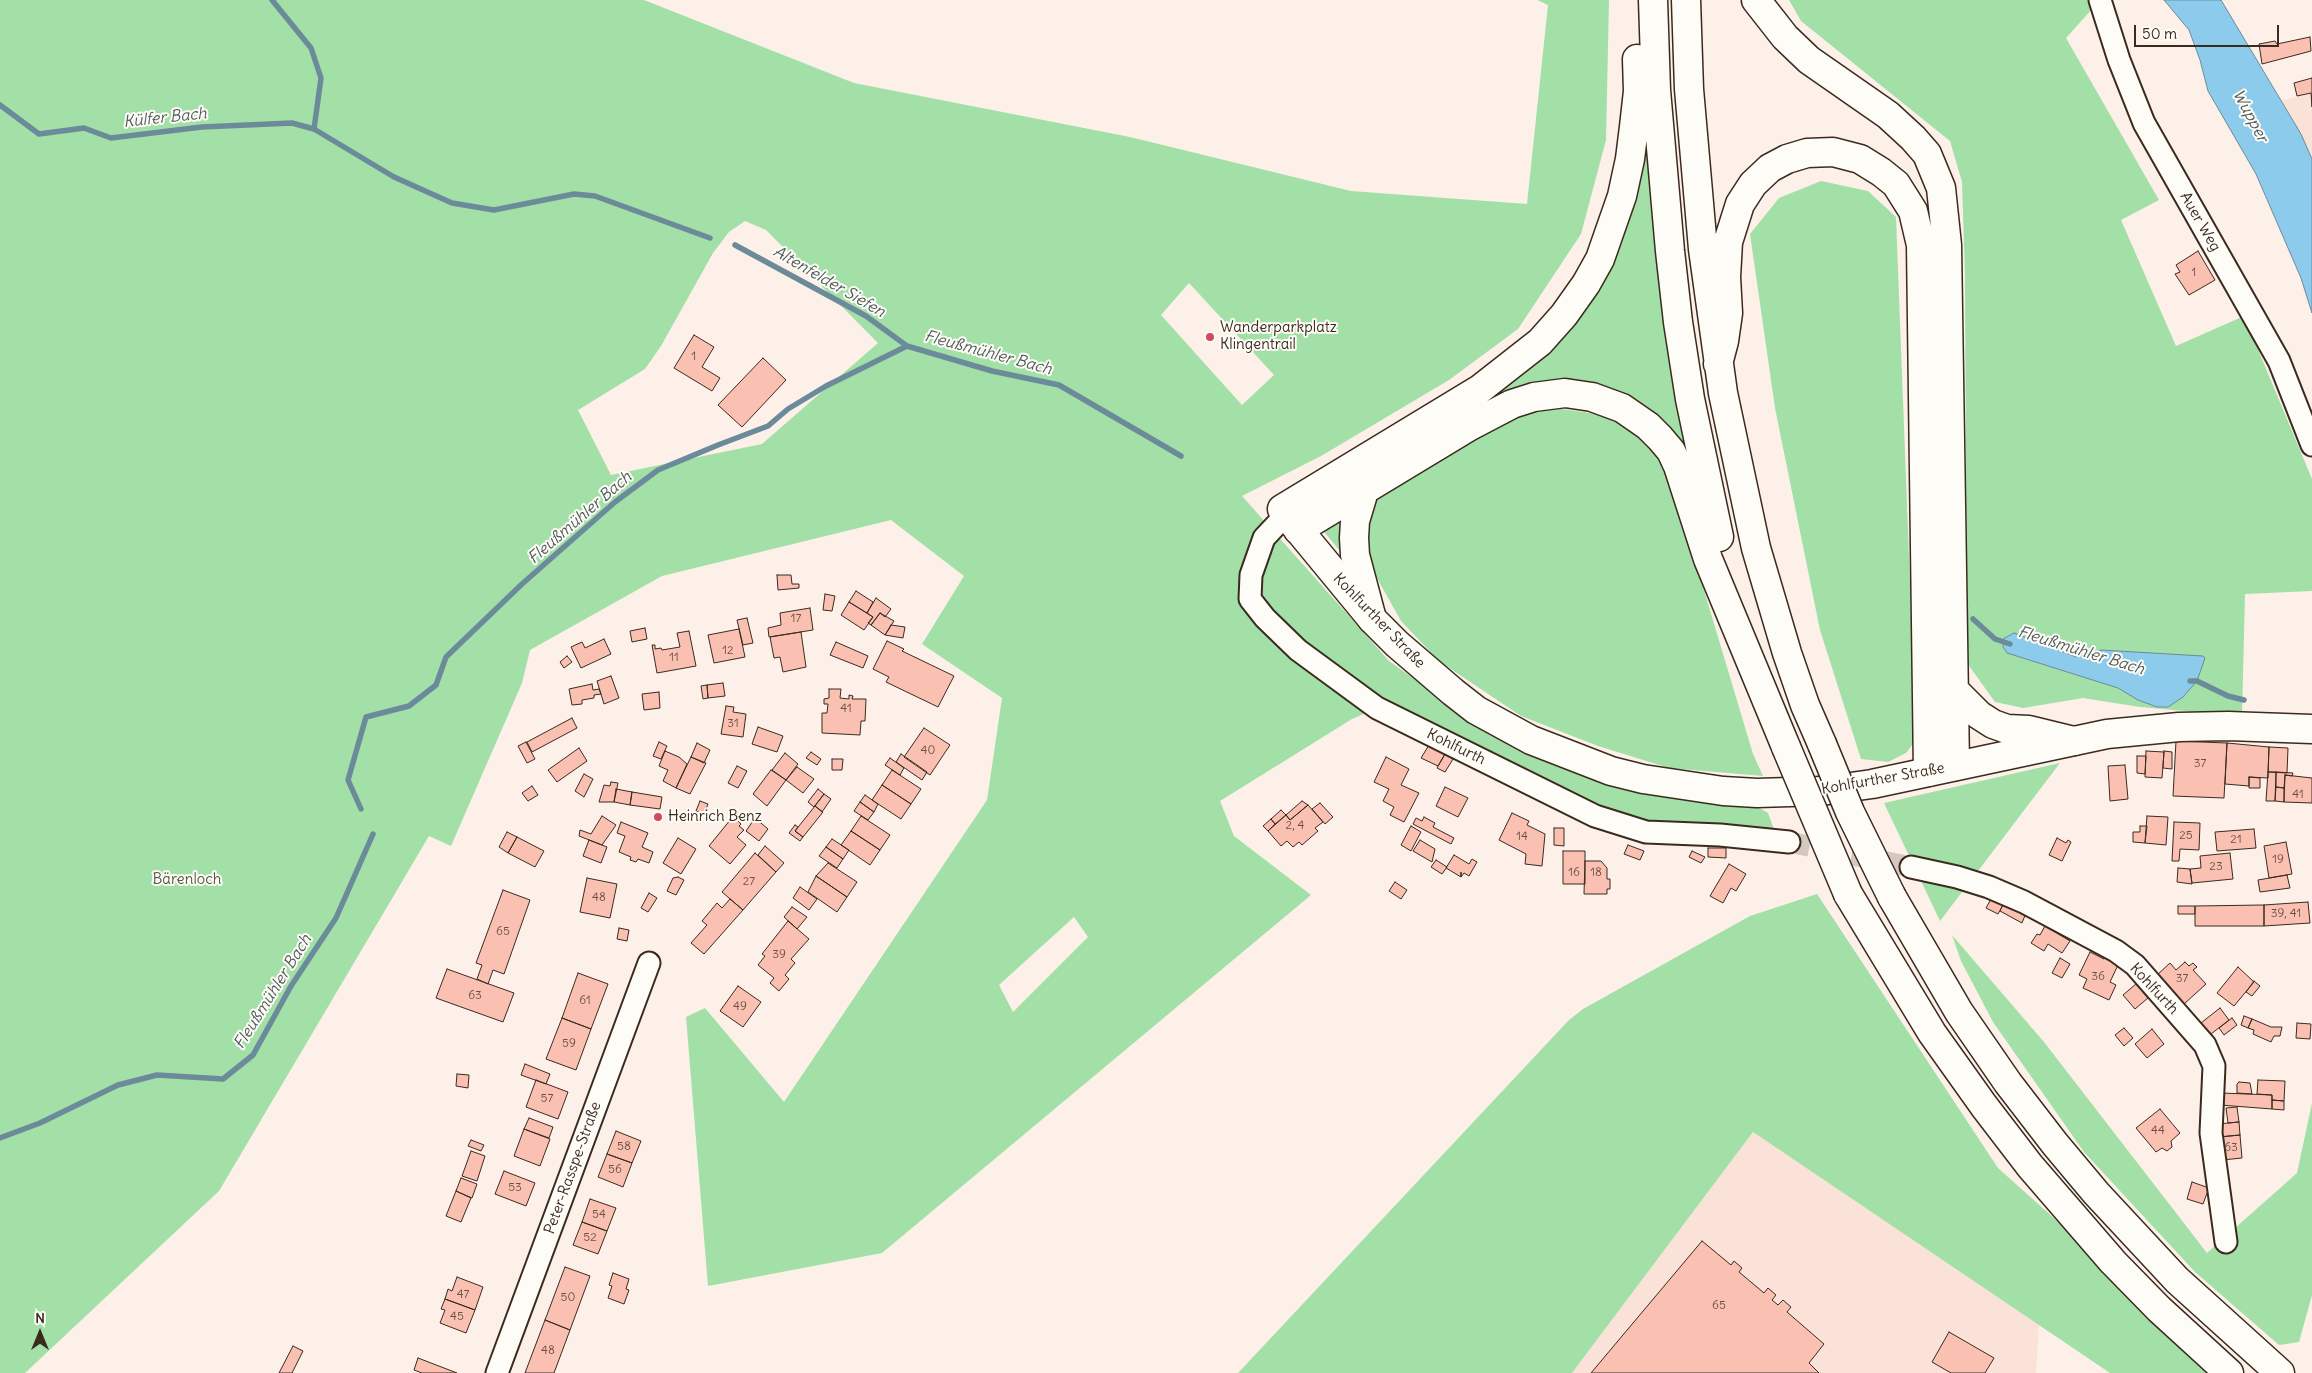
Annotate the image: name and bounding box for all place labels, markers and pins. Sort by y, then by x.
place label: Wanderparkplatz Klingentrail [1220,319,1337,354]
marker: Wanderparkplatz Klingentrail [1204,331,1216,343]
place label: Heinrich Benz [668,808,762,826]
marker: Heinrich Benz [652,811,664,823]

